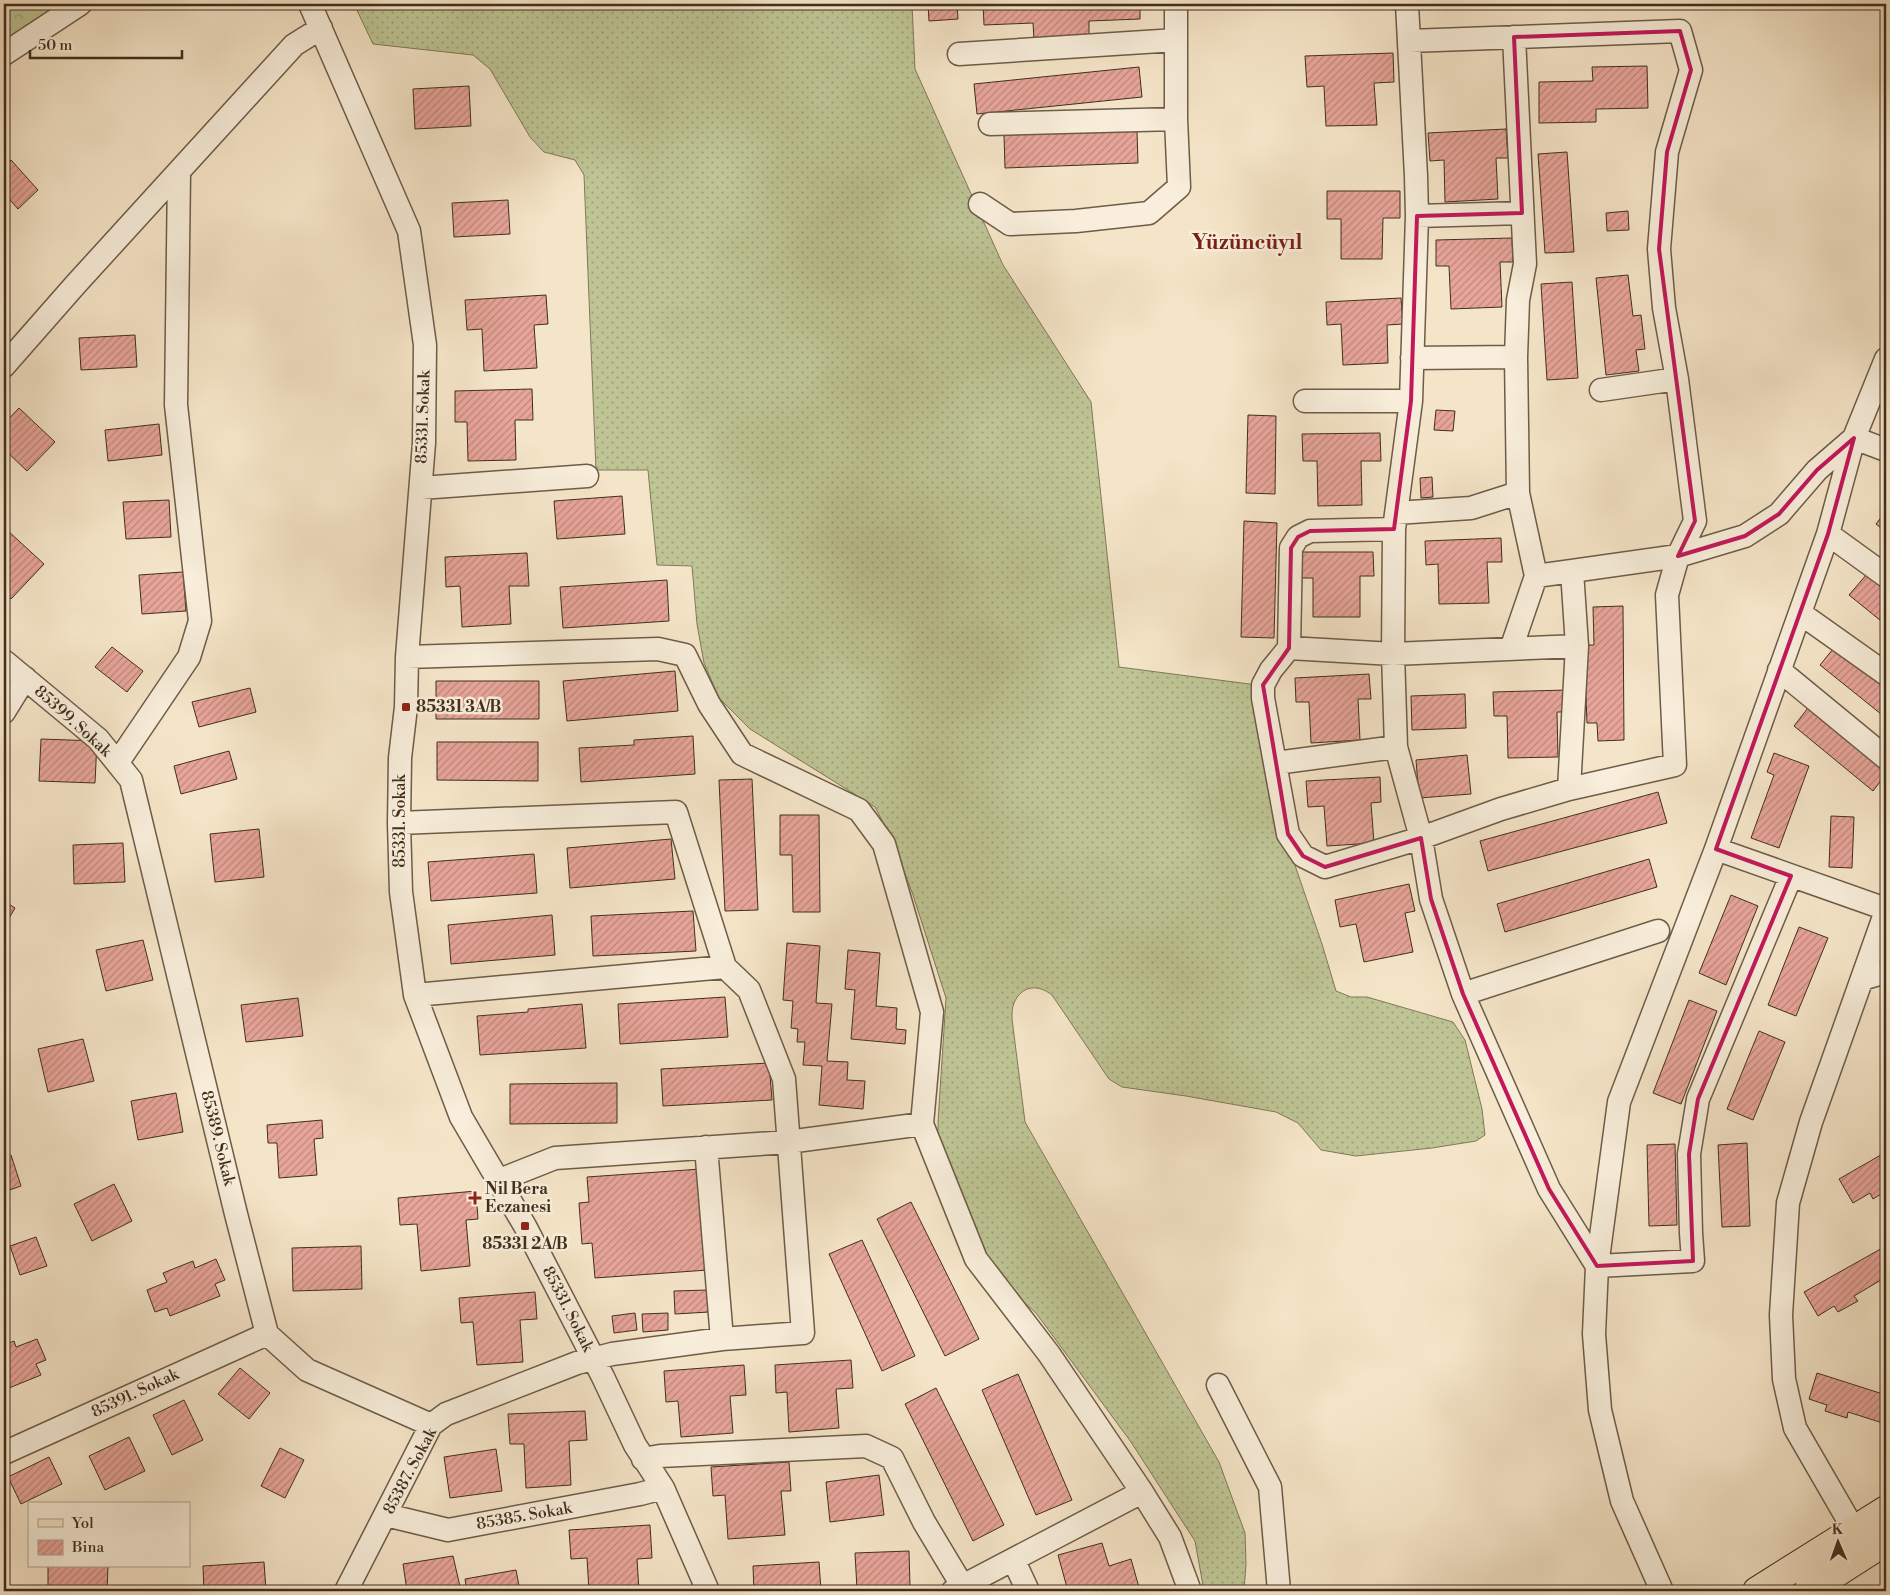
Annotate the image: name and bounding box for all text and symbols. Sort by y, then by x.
scale bar [30,28,182,60]
text: 50 m [38,36,72,55]
district label: Yüzüncüyıl [1192,230,1303,256]
street label: 85331. Sokak [411,368,435,464]
street label: 85399. Sokak [30,681,117,762]
place label: 85331 3A/B [416,697,501,717]
marker: 85331 3A/B [400,701,412,713]
street label: 85331. Sokak [390,773,410,868]
street label: 85389. Sokak [197,1088,240,1189]
place label: Nil Bera Eczanesi [485,1179,551,1217]
marker: Nil Bera Eczanesi [469,1192,481,1204]
marker: 85331 2A/B [519,1220,531,1232]
place label: 85331 2A/B [482,1234,568,1254]
street label: 85331. Sokak [538,1263,599,1357]
street label: 85391. Sokak [88,1363,183,1422]
street label: 85387. Sokak [379,1423,442,1518]
street label: 85385. Sokak [475,1497,575,1534]
legend [28,1502,190,1568]
text: Yol [71,1514,94,1533]
north arrow [1812,1518,1862,1568]
text: K [1832,1521,1844,1539]
text: Bina [71,1538,104,1557]

